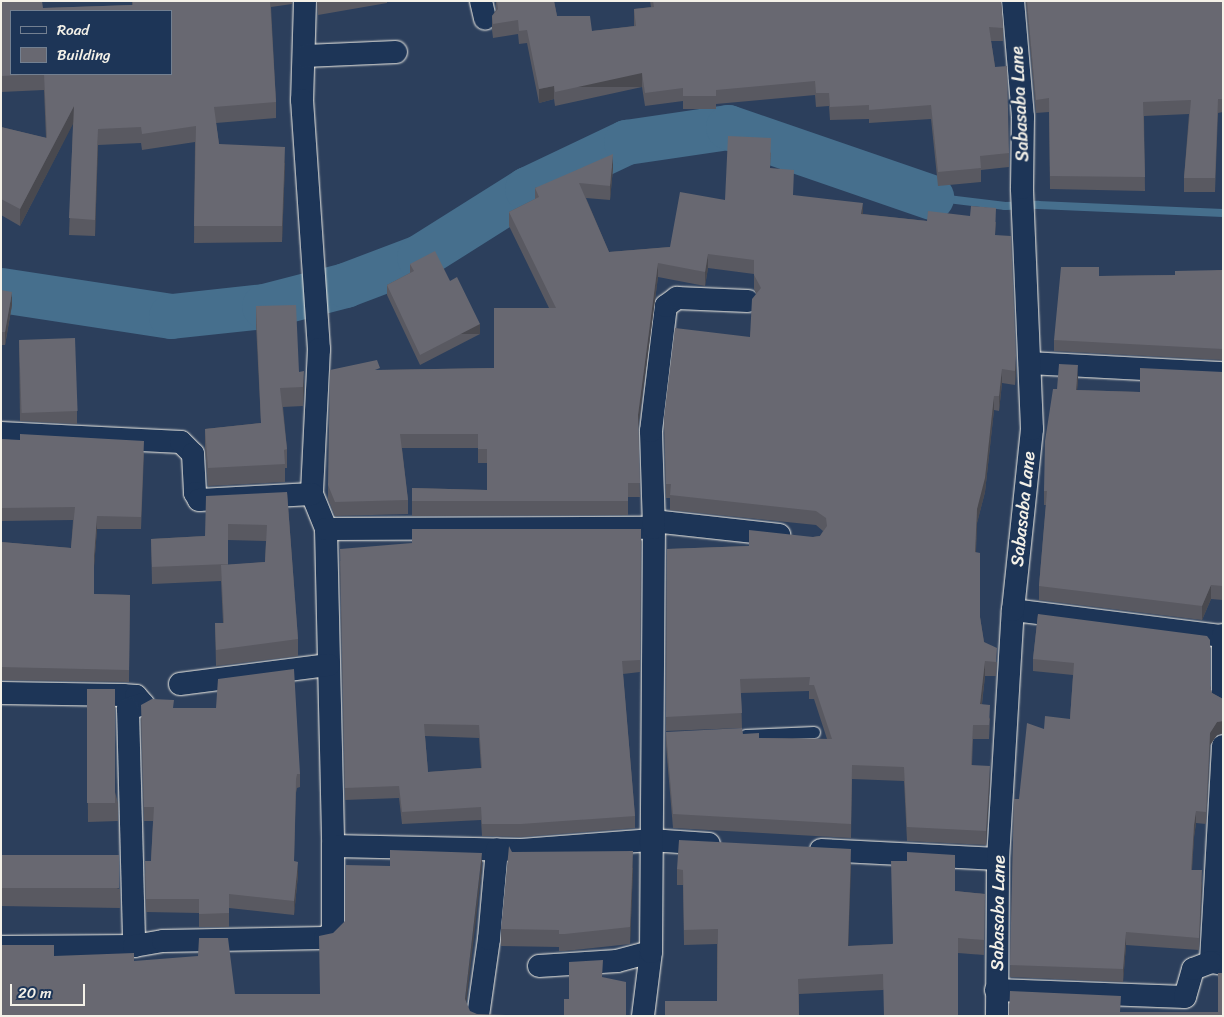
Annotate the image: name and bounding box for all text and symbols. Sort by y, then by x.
legend [10,10,172,75]
text: Road [57,17,89,43]
text: Building [57,42,111,68]
street label: Sabasaba Lane [1006,45,1034,163]
street label: Sabasaba Lane [1006,450,1040,568]
street label: Sabasaba Lane [986,855,1010,971]
scale bar [12,974,88,1006]
text: 20 m [18,980,52,1006]

